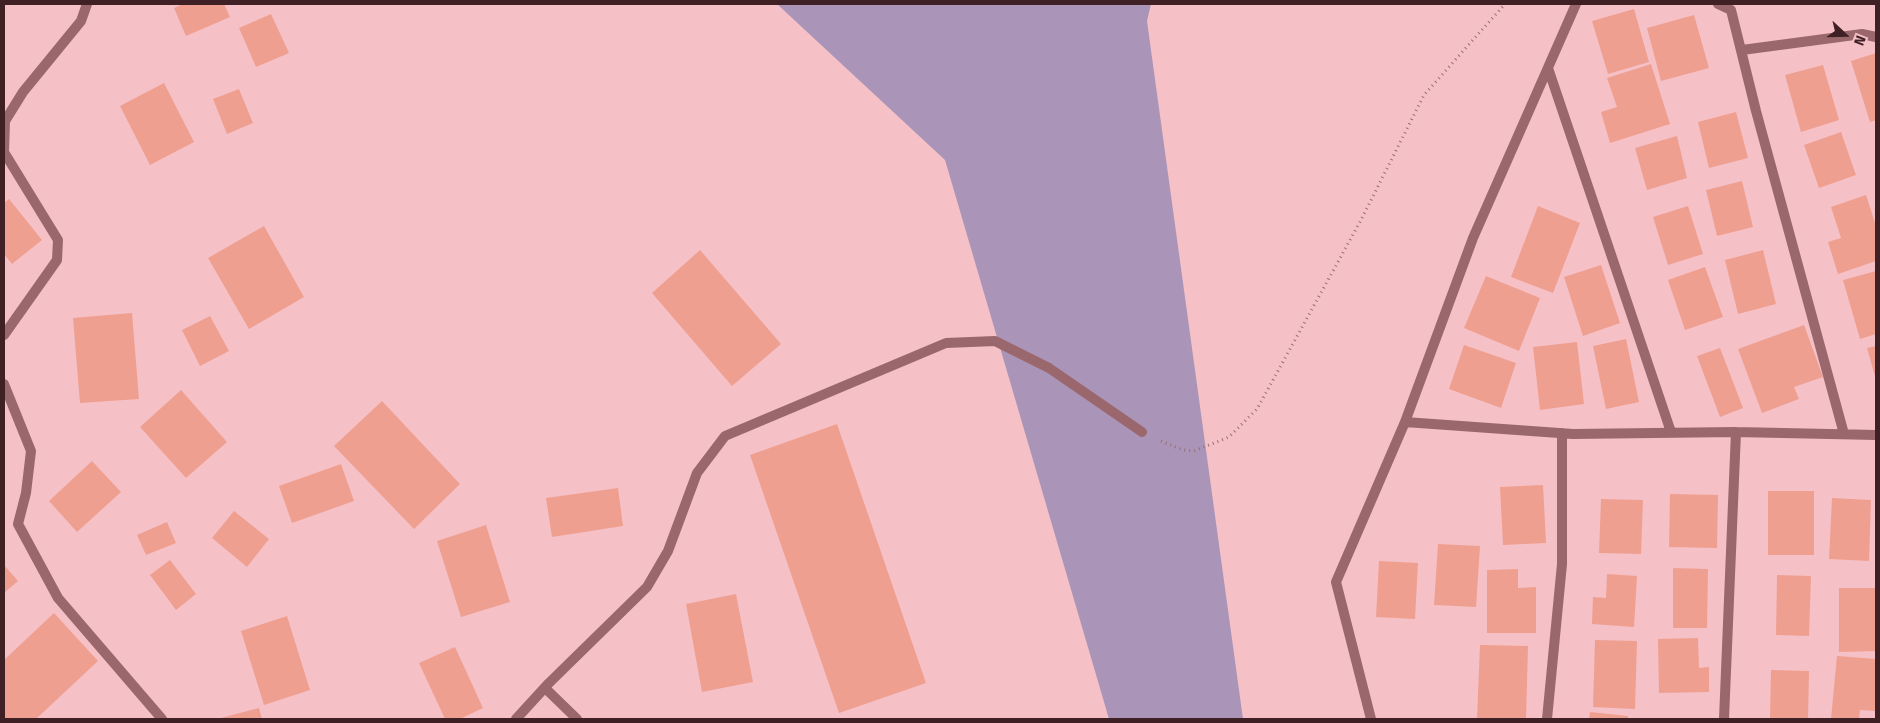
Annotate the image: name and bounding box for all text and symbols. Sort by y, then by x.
north arrow [1820,10,1870,60]
text: N [1850,33,1869,48]

